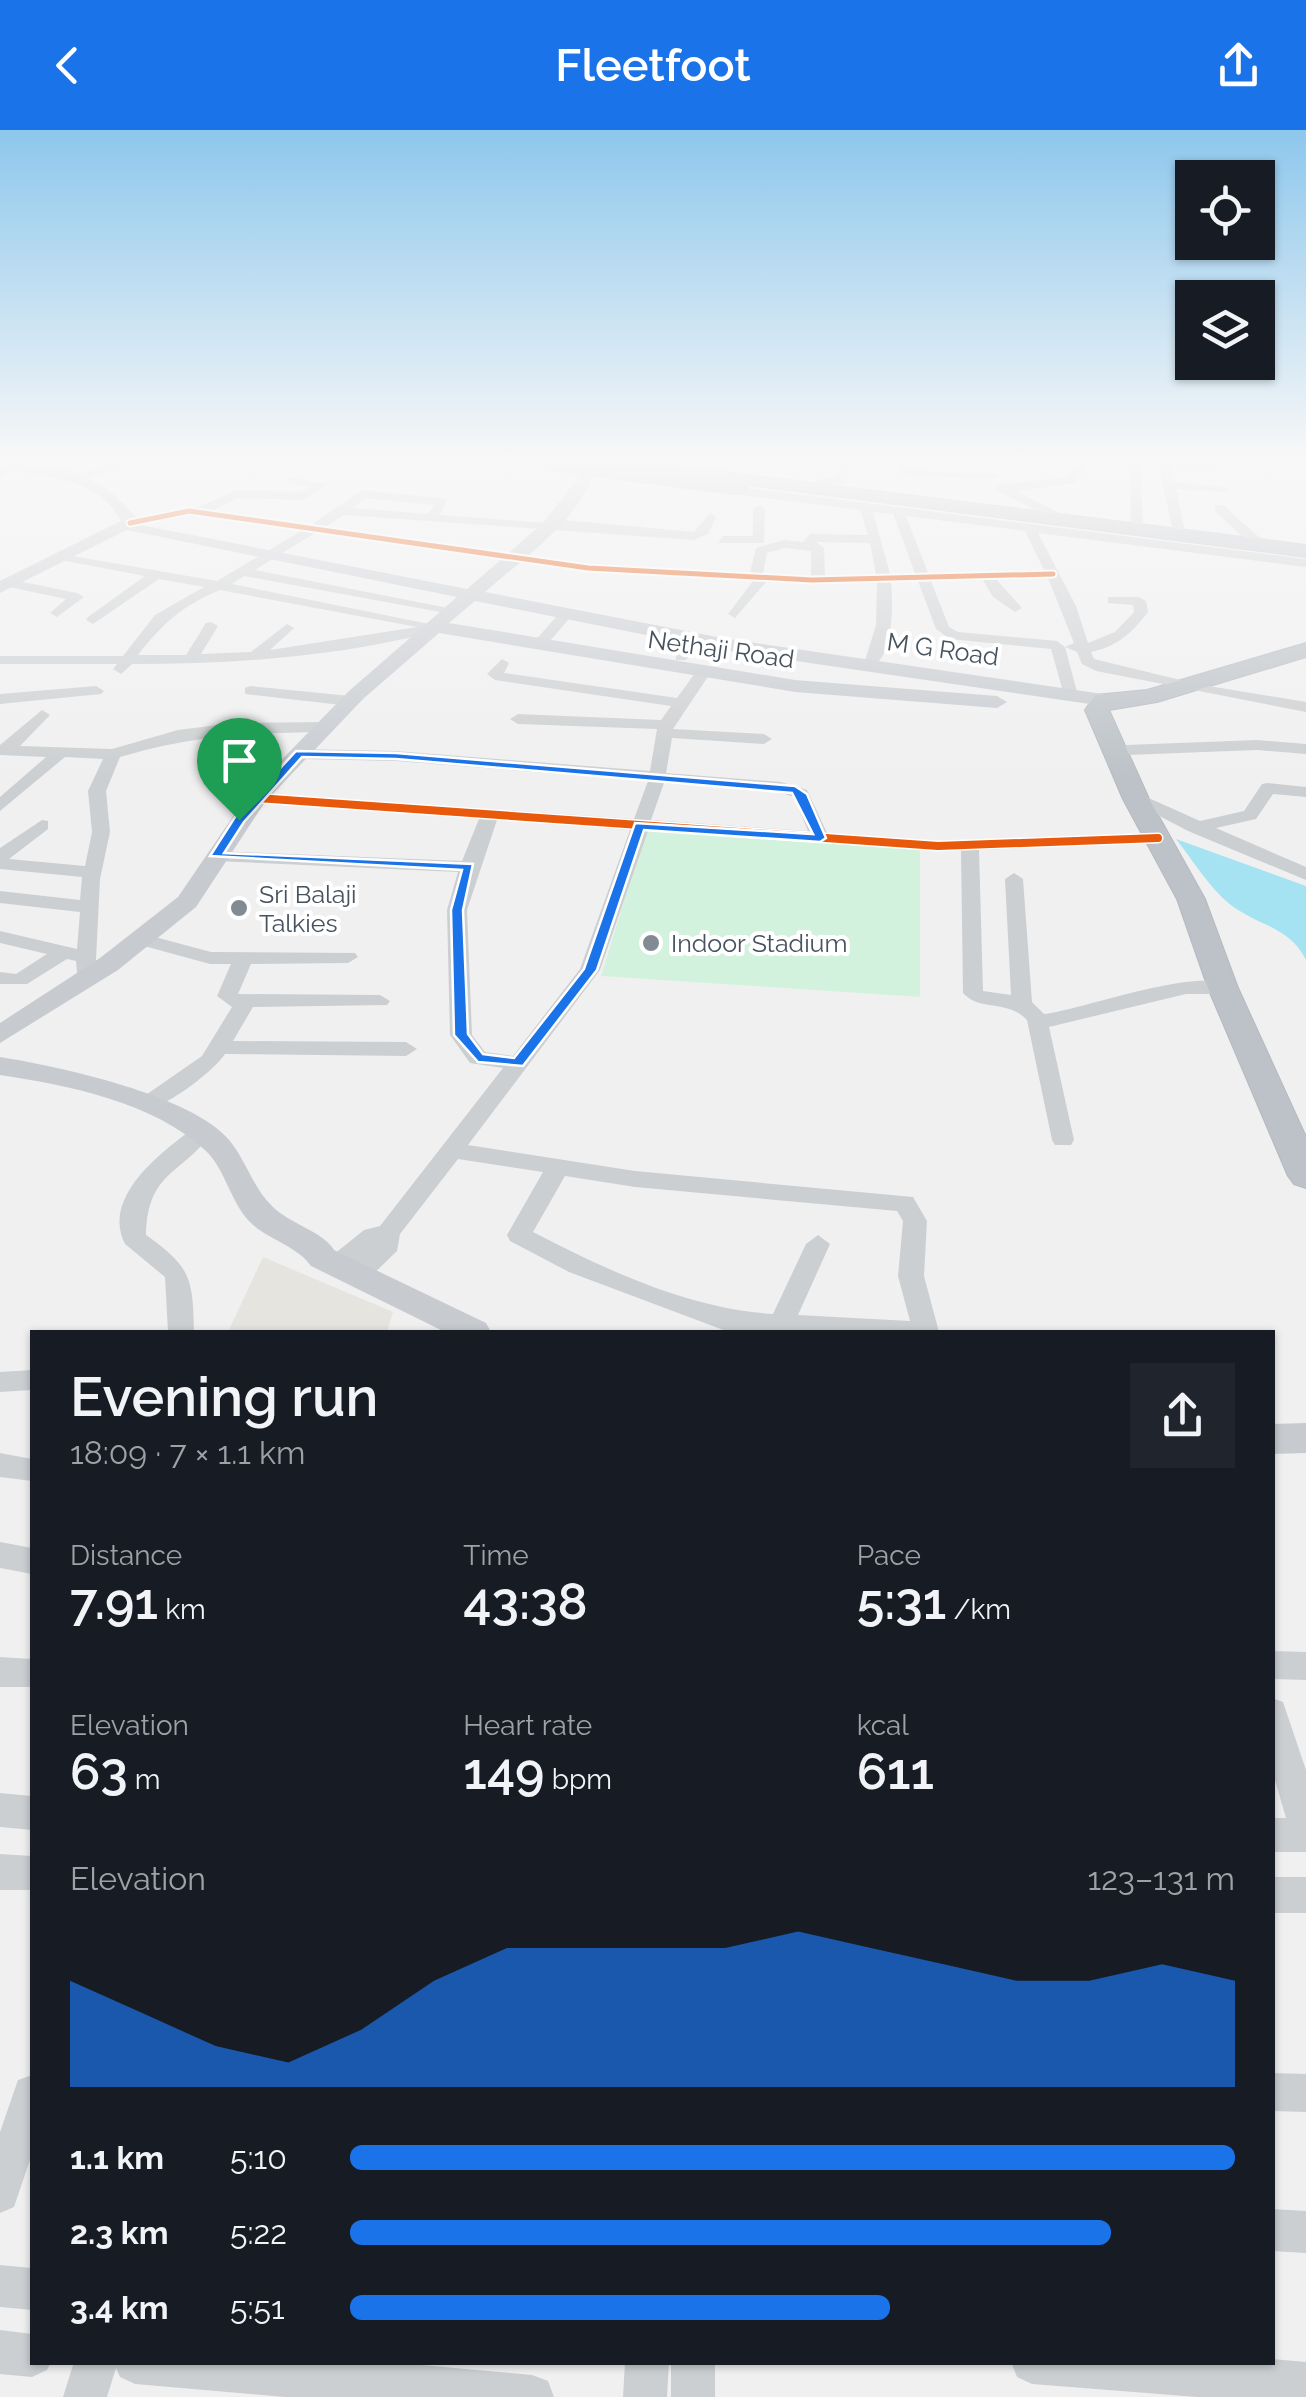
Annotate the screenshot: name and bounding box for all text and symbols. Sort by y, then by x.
icon: back [40,38,95,93]
icon: share [1211,38,1266,93]
text: Fleetfoot [555,39,751,92]
map controls [1175,160,1275,380]
button: locate [1175,160,1275,260]
button: layers [1175,280,1275,380]
street label: Nethaji Road [646,624,796,674]
street label: M G Road [885,626,1001,672]
pin [197,718,282,821]
icon: arrive [212,733,267,788]
place label: Sri Balaji Talkies [259,879,357,938]
marker: Sri Balaji Talkies [228,897,250,919]
place label: Indoor Stadium [671,928,847,958]
marker: Indoor Stadium [640,932,662,954]
button: share [1130,1363,1235,1468]
text: Evening run [70,1364,378,1429]
text: 18:09 · 7 × 1.1 km [70,1434,305,1471]
text: Distance [70,1539,182,1572]
text: Time [463,1539,529,1572]
text: Pace [857,1539,921,1572]
text: 7.91 [70,1572,158,1631]
text: 43:38 [463,1572,588,1631]
text: 5:31 [857,1572,946,1631]
text: km [158,1593,206,1626]
text: /km [946,1593,1011,1626]
text: Elevation [70,1709,189,1742]
text: Heart rate [463,1709,592,1742]
text: kcal [857,1709,909,1742]
text: 63 [70,1742,128,1801]
text: 149 [463,1742,545,1801]
text: 611 [857,1742,934,1801]
text: m [128,1763,161,1796]
text: bpm [545,1763,612,1796]
text: Elevation [70,1860,206,1897]
text: 123–131 m [1087,1860,1235,1897]
text: 1.1 km [70,2139,164,2176]
text: 5:10 [230,2139,287,2176]
text: 2.3 km [70,2214,168,2251]
text: 5:22 [230,2214,287,2251]
text: 3.4 km [70,2289,169,2326]
text: 5:51 [230,2289,285,2326]

